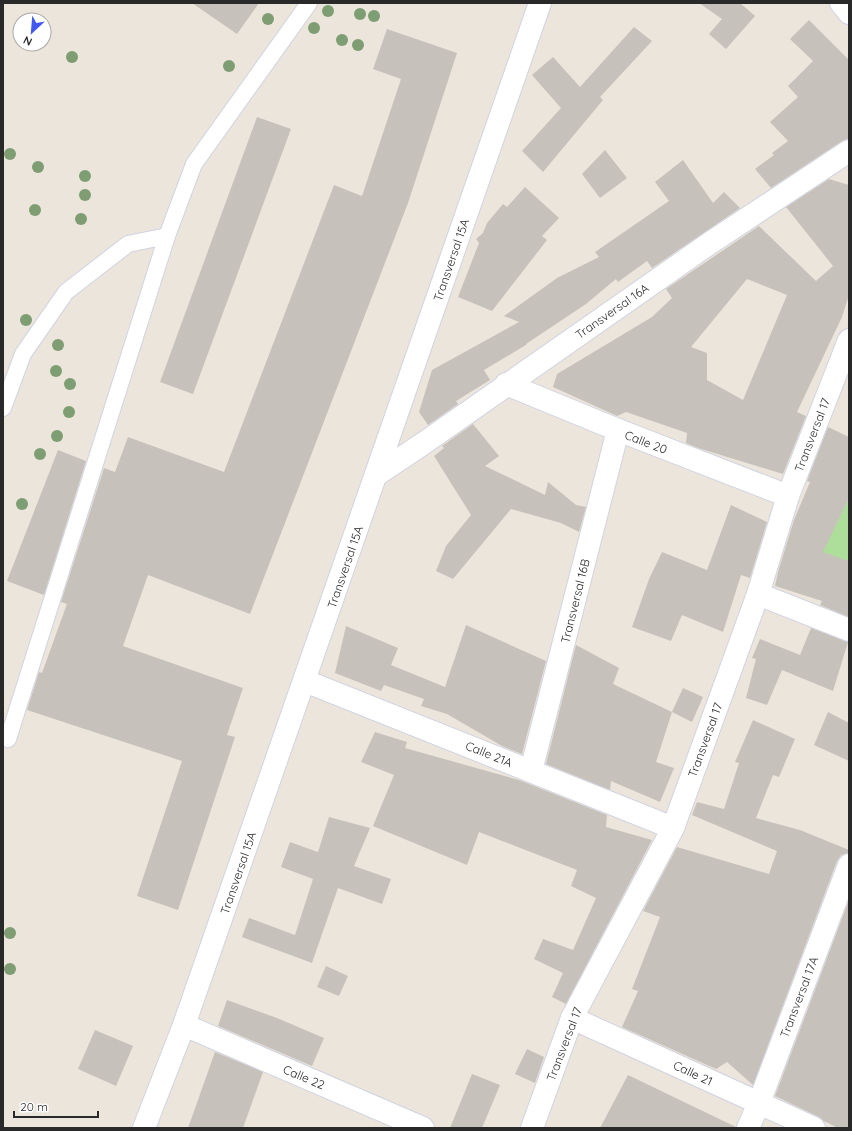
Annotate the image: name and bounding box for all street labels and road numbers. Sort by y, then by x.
street label: Transversal 15A [430,217,472,303]
street label: Transversal 16A [572,280,652,342]
street label: Transversal 17 [791,396,833,474]
street label: Calle 20 [623,427,669,457]
street label: Transversal 15A [324,524,366,610]
street label: Transversal 16B [557,557,593,645]
street label: Transversal 17 [685,701,725,779]
street label: Calle 21A [463,738,515,770]
street label: Transversal 15A [217,830,259,916]
street label: Transversal 17A [777,954,821,1040]
street label: Transversal 17 [543,1005,585,1083]
street label: Calle 21 [671,1057,715,1089]
street label: Calle 22 [281,1062,327,1093]

